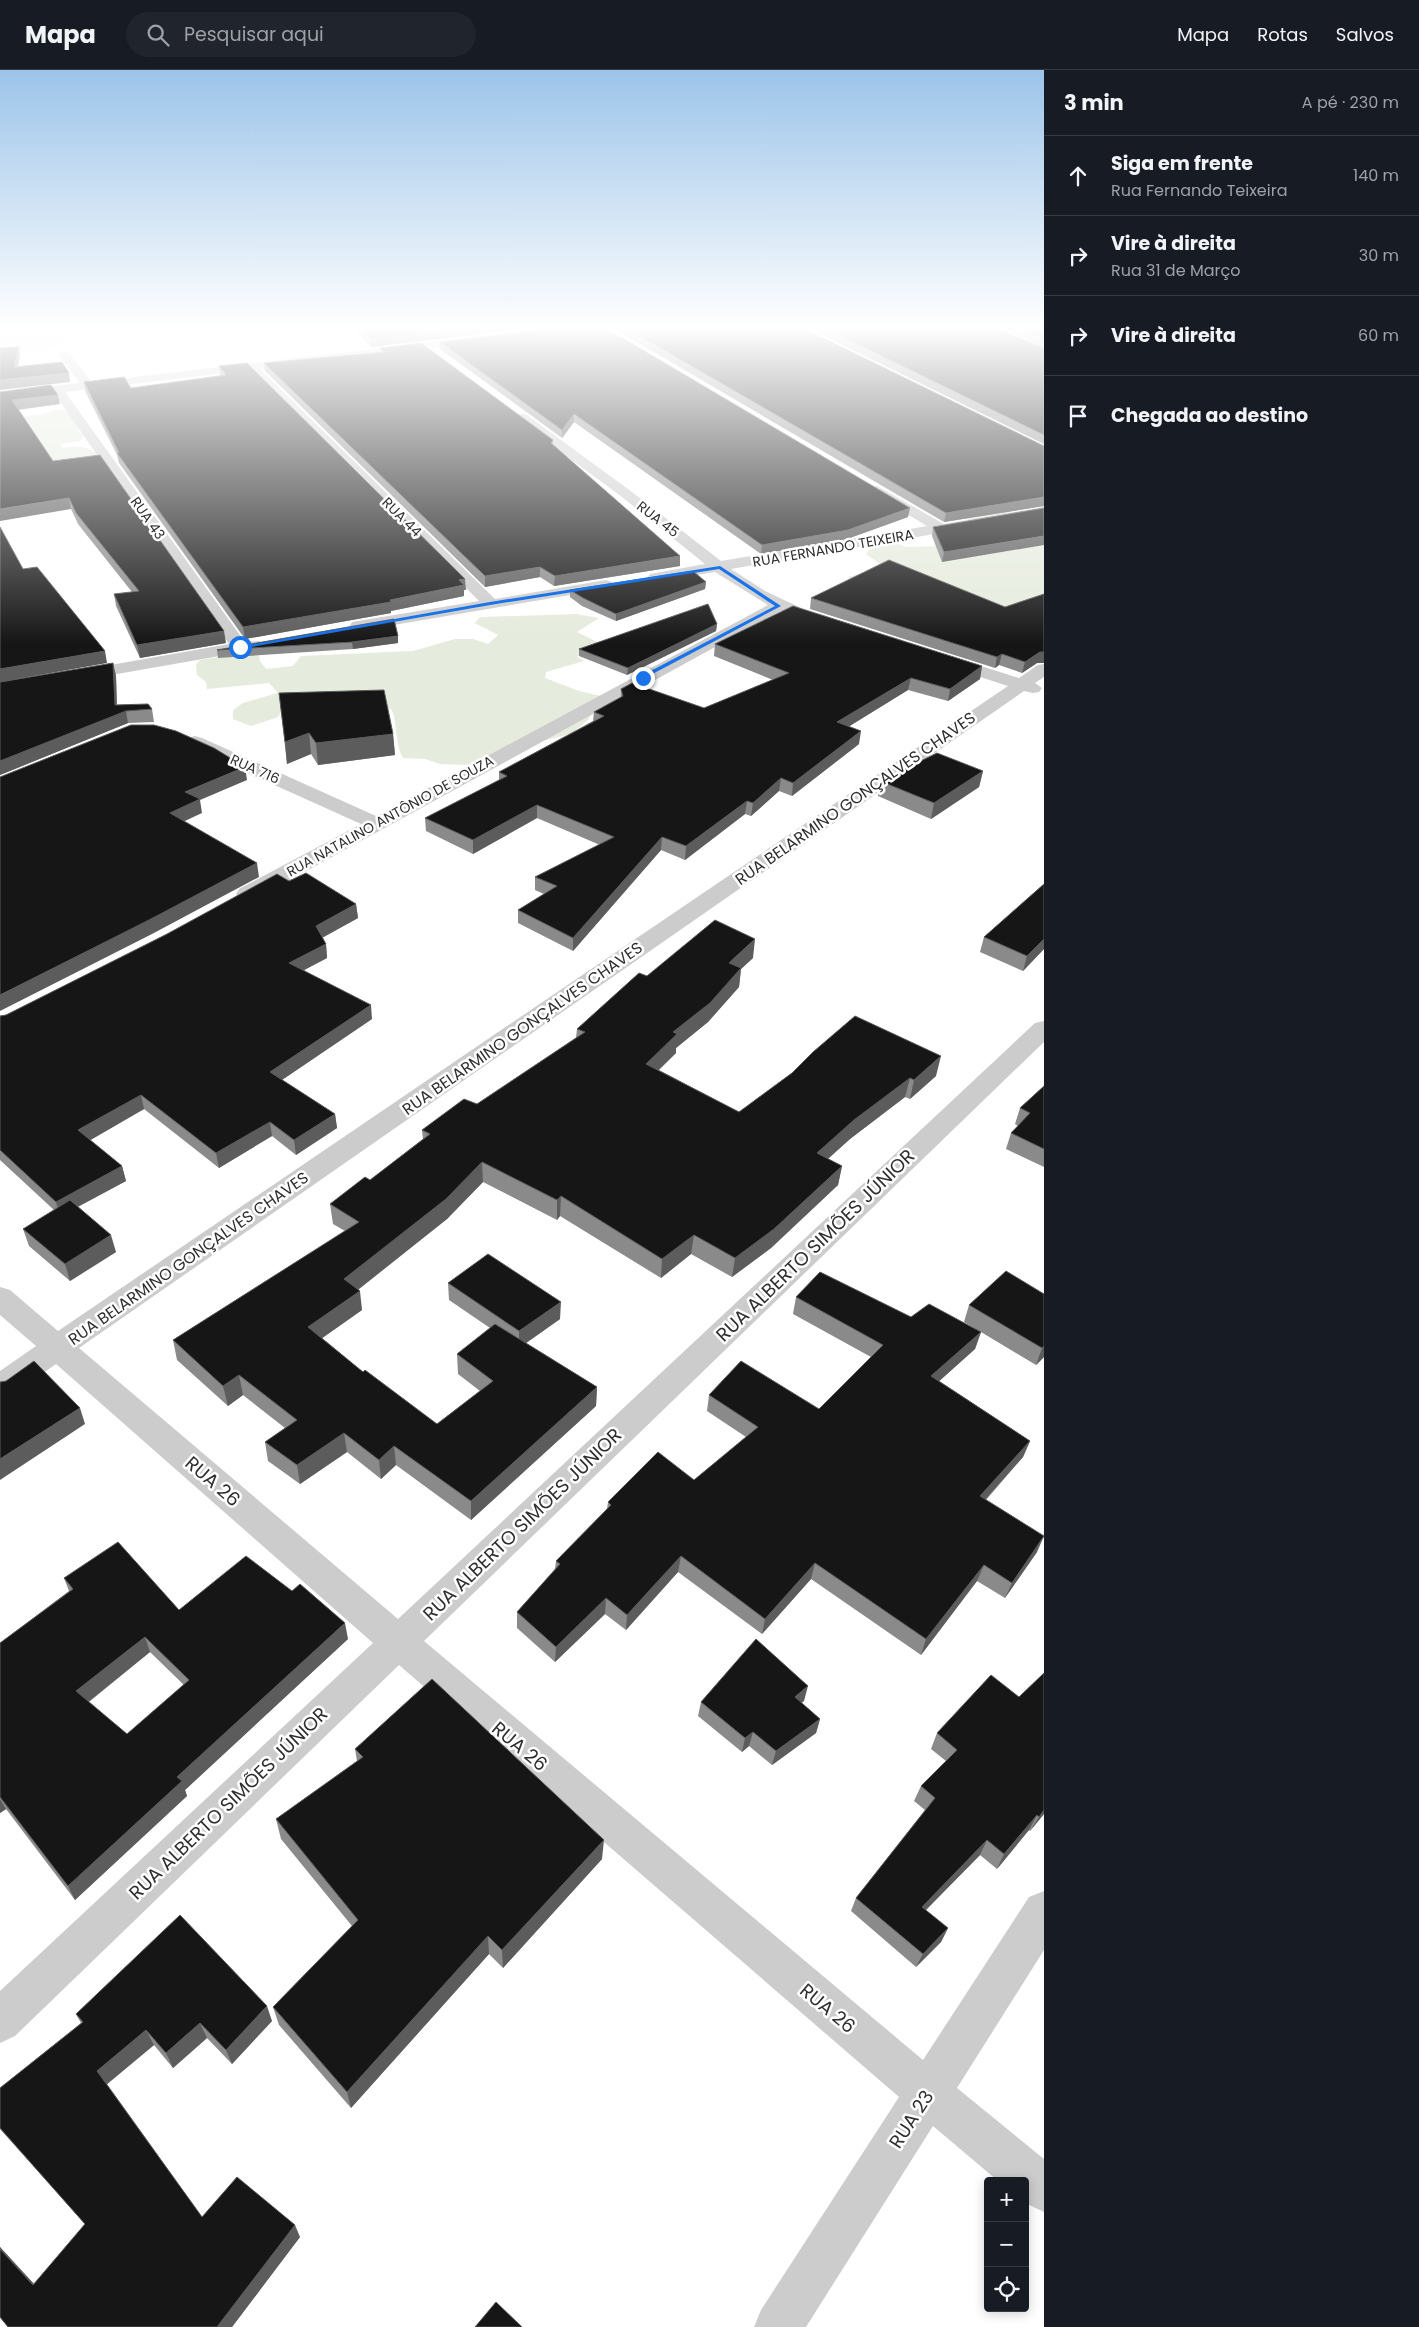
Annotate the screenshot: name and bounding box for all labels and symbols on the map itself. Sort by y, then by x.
street label: RUA 43 [126,493,170,543]
street label: RUA 44 [378,493,426,541]
street label: RUA 45 [633,496,683,542]
street label: RUA FERNANDO TEIXEIRA [751,524,915,572]
route start [229,636,252,659]
route end [632,667,655,690]
street label: RUA BELARMINO GONÇALVES CHAVES [731,706,980,891]
street label: RUA 716 [227,749,283,789]
street label: RUA NATALINO ANTÔNIO DE SOUZA [283,751,497,881]
street label: RUA BELARMINO GONÇALVES CHAVES [398,936,647,1121]
street label: RUA ALBERTO SIMÕES JÚNIOR [710,1143,921,1348]
street label: RUA BELARMINO GONÇALVES CHAVES [64,1166,313,1351]
street label: RUA ALBERTO SIMÕES JÚNIOR [417,1422,628,1627]
street label: RUA 26 [179,1450,246,1513]
street label: RUA ALBERTO SIMÕES JÚNIOR [123,1701,334,1906]
street label: RUA 26 [486,1715,553,1778]
street label: RUA 26 [794,1977,861,2040]
street label: RUA 23 [883,2085,940,2154]

